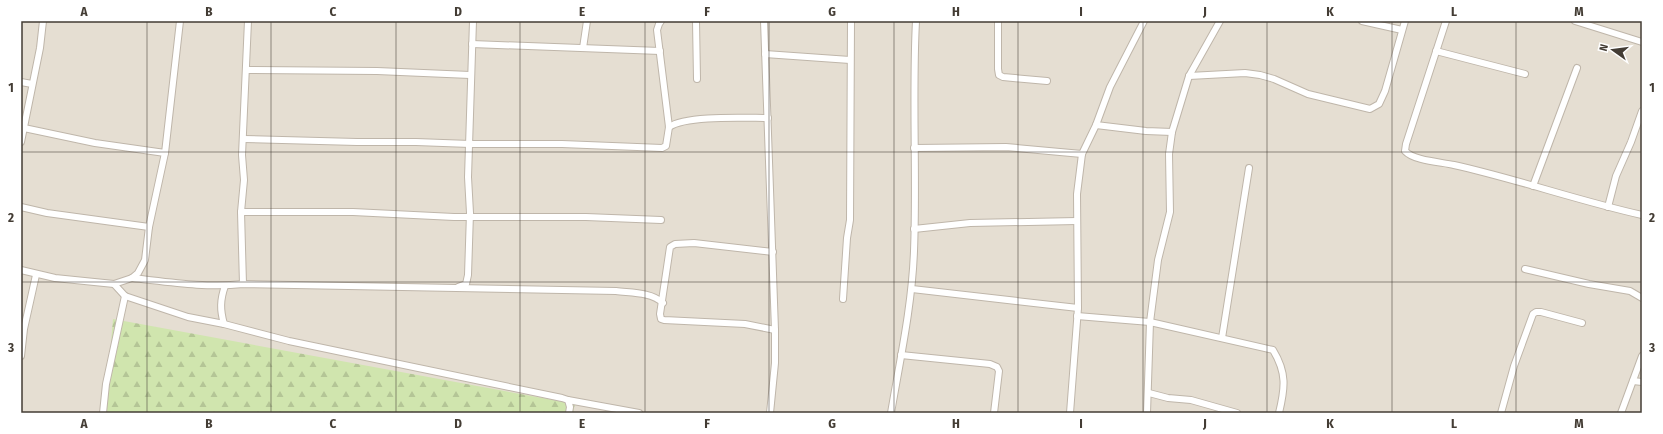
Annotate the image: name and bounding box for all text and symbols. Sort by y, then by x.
text: A [79,4,88,19]
text: B [205,4,213,19]
text: C [330,4,337,19]
text: D [454,4,462,19]
text: E [579,4,585,19]
text: F [704,4,710,19]
text: G [828,4,836,19]
text: H [952,4,960,19]
text: I [1079,4,1083,19]
text: J [1202,4,1207,19]
text: K [1326,4,1334,19]
text: L [1451,4,1457,19]
text: M [1574,4,1584,19]
north arrow [1593,30,1633,70]
text: N [1597,43,1611,52]
text: 1 [8,80,14,95]
text: 1 [1649,80,1655,95]
text: 2 [7,210,14,225]
text: 2 [1648,210,1655,225]
text: 3 [7,340,14,355]
text: 3 [1648,340,1655,355]
text: A [79,416,88,431]
text: B [205,416,213,431]
text: C [330,416,337,431]
text: D [454,416,462,431]
text: E [579,416,585,431]
text: F [704,416,710,431]
text: G [828,416,836,431]
text: H [952,416,960,431]
text: I [1079,416,1083,431]
text: J [1202,416,1207,431]
text: K [1326,416,1334,431]
text: L [1451,416,1457,431]
text: M [1574,416,1584,431]

